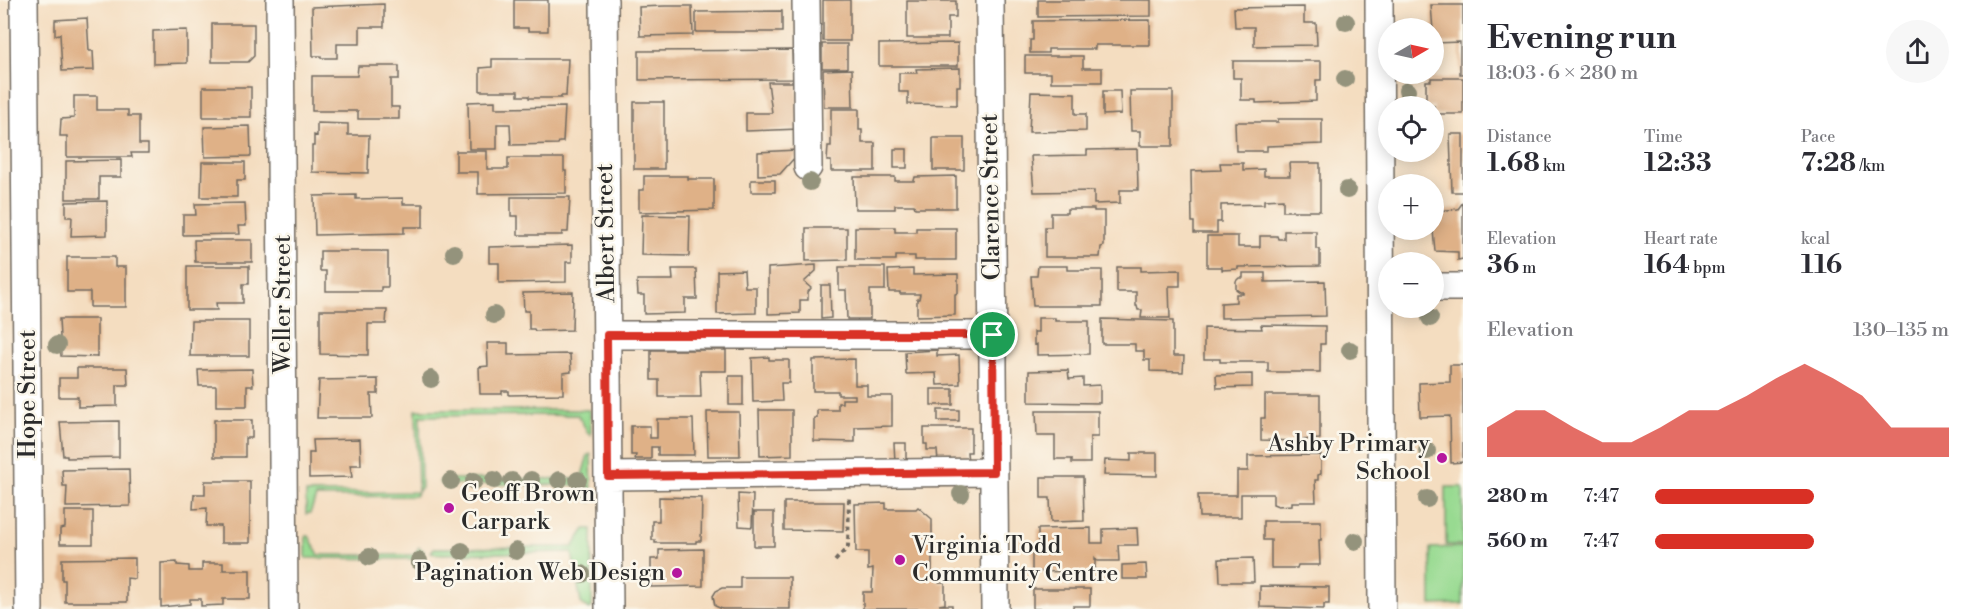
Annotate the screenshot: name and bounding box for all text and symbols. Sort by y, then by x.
north arrow [1378,18,1444,84]
map controls [1378,18,1444,318]
text: Evening run [1487,18,1676,59]
button: share [1886,20,1949,83]
text: 18:03 · 6 × 280 m [1487,61,1638,86]
button: locate [1378,96,1444,162]
street label: Clarence Street [975,113,1007,281]
text: Distance [1487,127,1552,147]
text: Time [1644,127,1683,147]
text: Pace [1801,127,1835,147]
text: 1.68 [1487,147,1540,179]
text: 12:33 [1644,147,1712,179]
text: 7:28 [1801,147,1856,179]
text: km [1540,156,1565,176]
text: /km [1856,156,1885,176]
street label: Albert Street [590,163,622,304]
button: + [1378,174,1444,240]
text: Elevation [1487,229,1556,249]
text: Heart rate [1644,229,1718,249]
text: kcal [1801,229,1830,249]
street label: Weller Street [268,234,298,375]
text: 36 [1487,249,1519,281]
text: 164 [1644,249,1690,281]
text: 116 [1801,249,1842,281]
button: − [1378,252,1444,318]
text: m [1519,258,1536,278]
text: bpm [1690,258,1726,278]
pin [967,309,1018,360]
icon: arrive [976,318,1009,351]
text: Elevation [1487,318,1574,343]
text: 130–135 m [1853,318,1949,343]
street label: Hope Street [13,329,43,458]
place label: Ashby Primary School [1266,429,1430,487]
marker: Ashby Primary School [1435,451,1449,465]
place label: Geoff Brown Carpark [461,479,595,537]
text: 280 m [1487,484,1548,509]
text: 7:47 [1583,484,1619,509]
marker: Geoff Brown Carpark [442,501,456,515]
text: 560 m [1487,529,1548,554]
text: 7:47 [1583,529,1619,554]
place label: Virginia Todd Community Centre [911,531,1118,589]
marker: Virginia Todd Community Centre [893,553,907,567]
place label: Pagination Web Design [415,558,665,588]
marker: Pagination Web Design [670,566,684,580]

